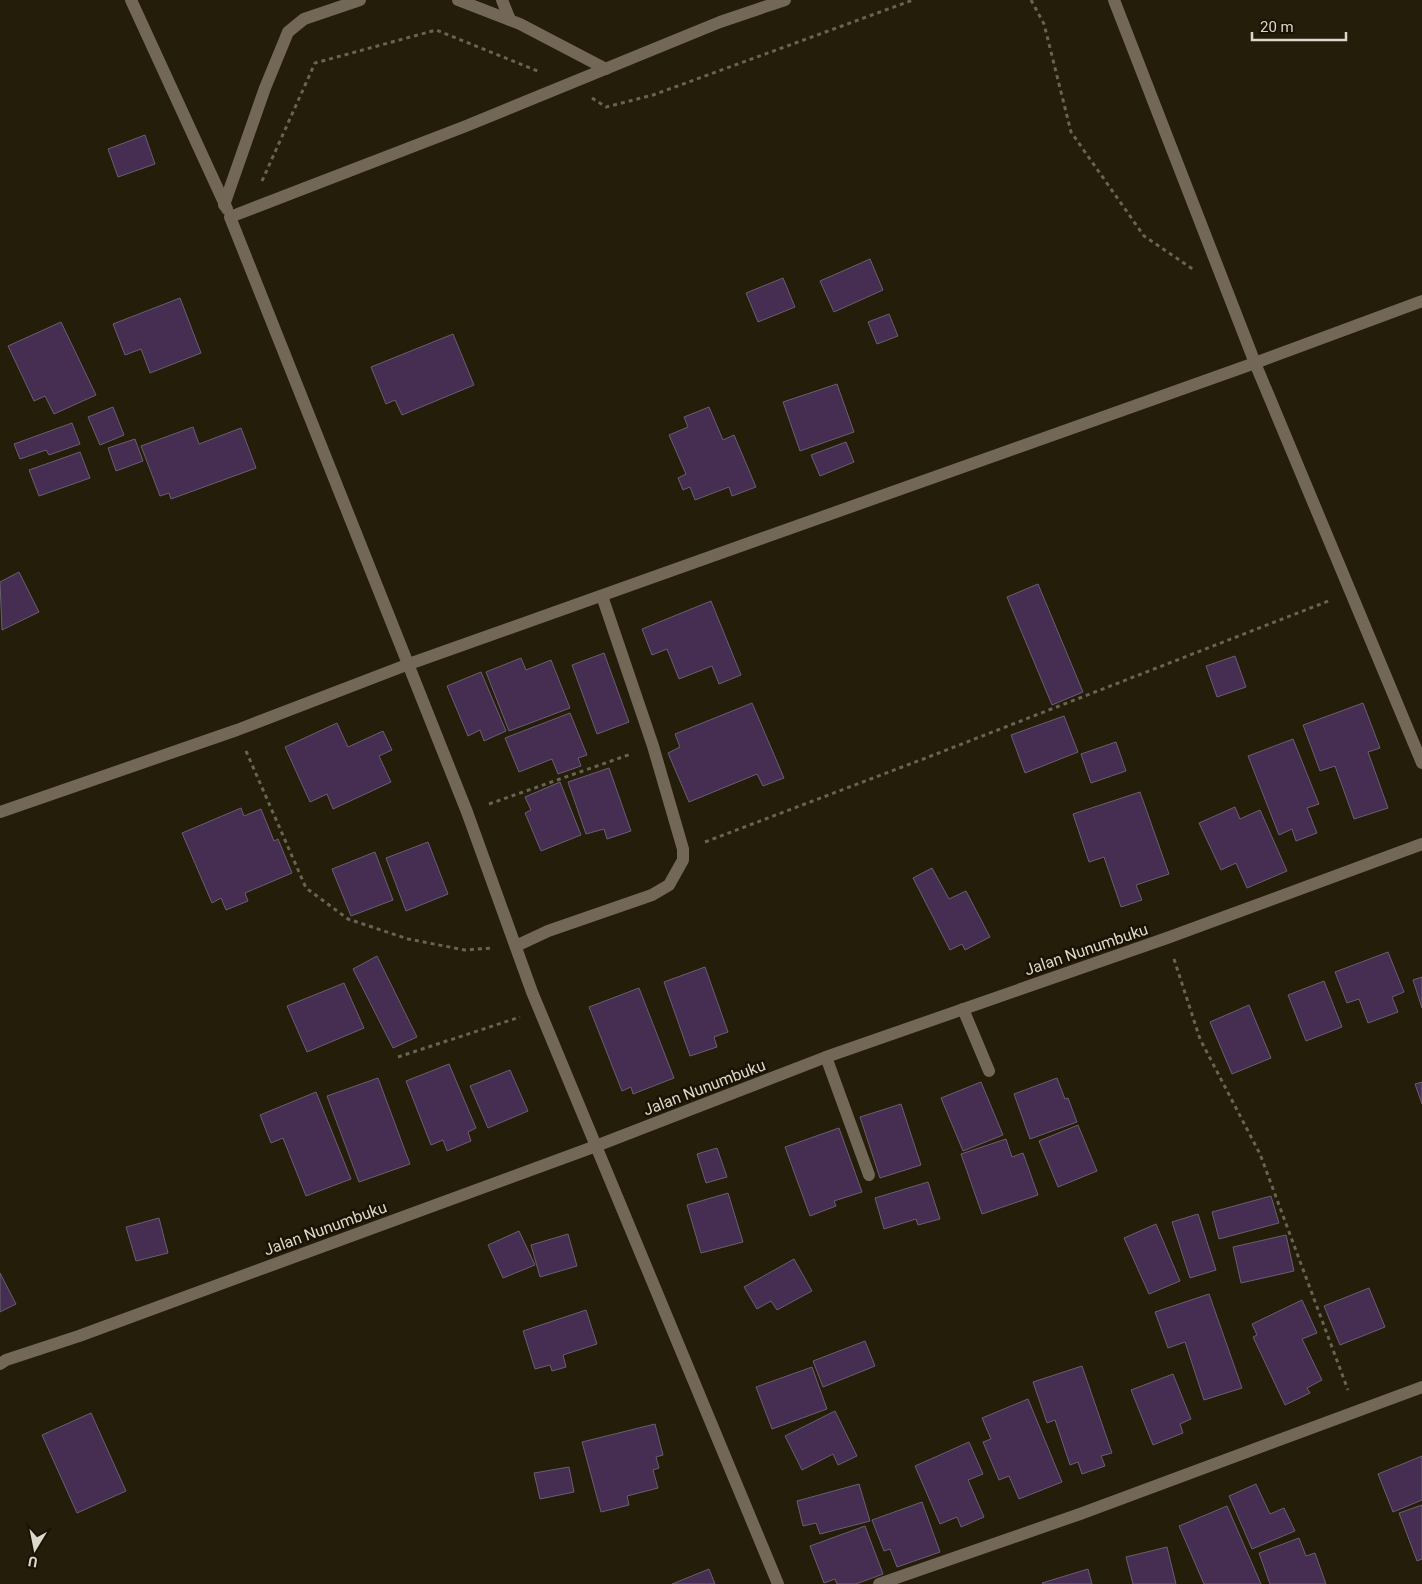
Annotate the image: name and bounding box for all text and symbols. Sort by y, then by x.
scale bar [1252,10,1346,42]
text: 20 m [1260,18,1294,36]
street label: Jalan Nunumbuku [1022,919,1151,980]
street label: Jalan Nunumbuku [640,1055,768,1120]
street label: Jalan Nunumbuku [261,1197,389,1260]
north arrow [10,1524,60,1574]
text: U [27,1553,39,1570]

